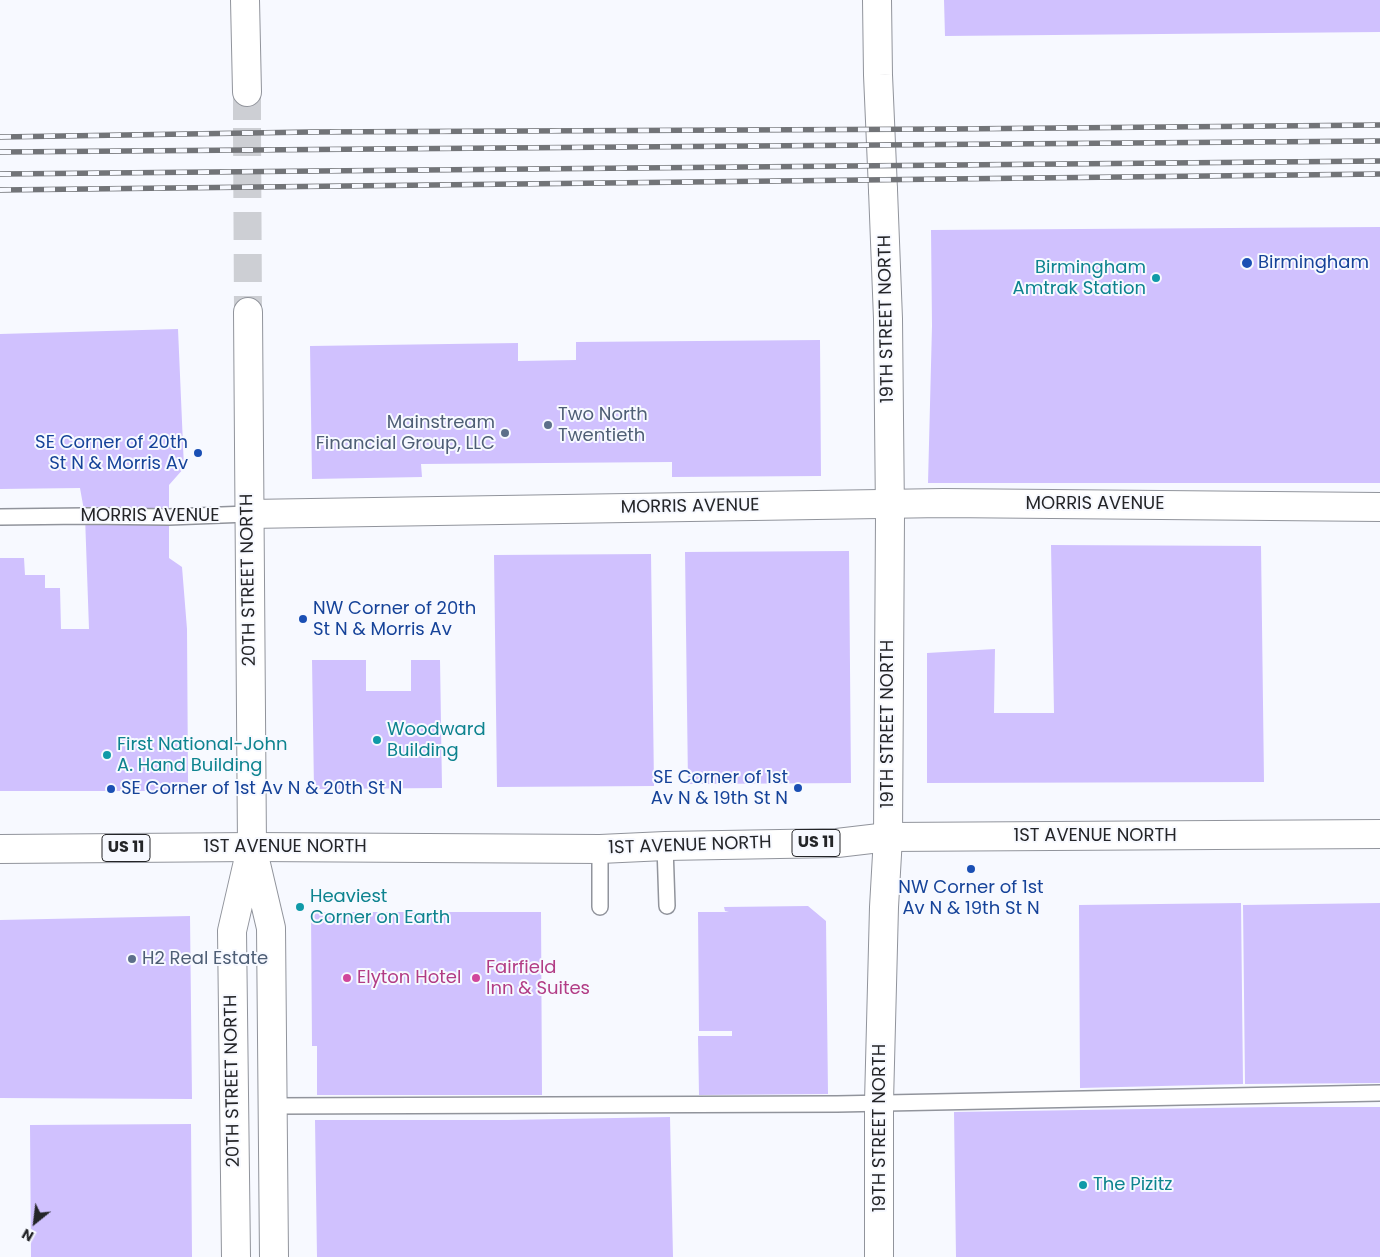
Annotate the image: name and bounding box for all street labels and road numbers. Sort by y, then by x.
street label: 19TH STREET NORTH [875,235,899,403]
street label: 20TH STREET NORTH [237,493,261,667]
street label: MORRIS AVENUE [1026,493,1164,515]
street label: MORRIS AVENUE [620,495,760,519]
street label: MORRIS AVENUE [81,505,219,527]
street label: 19TH STREET NORTH [877,640,899,808]
street label: 1ST AVENUE NORTH [1013,825,1177,847]
road number: US 11 [792,830,840,856]
street label: 1ST AVENUE NORTH [608,832,772,860]
road number: US 11 [102,834,150,861]
street label: 1ST AVENUE NORTH [203,836,367,858]
street label: 20TH STREET NORTH [221,994,245,1168]
street label: 19TH STREET NORTH [869,1044,891,1212]

